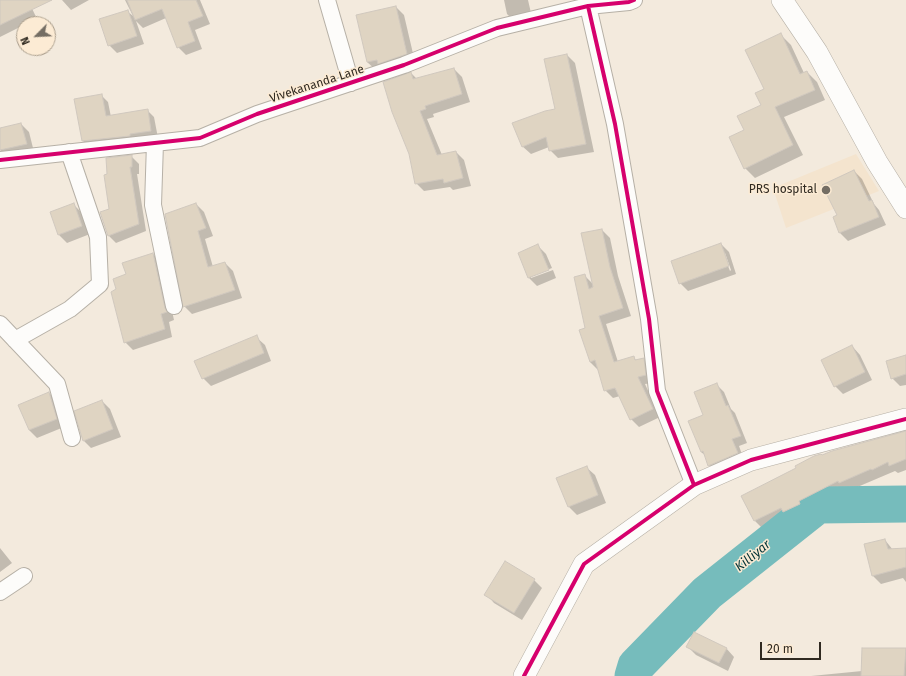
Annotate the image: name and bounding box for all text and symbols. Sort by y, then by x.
north arrow [16,16,56,56]
text: N [18,35,33,47]
street label: Vivekananda Lane [268,62,366,106]
place label: PRS hospital [749,183,817,197]
marker: PRS hospital [820,184,832,196]
water label: Killiyar [732,537,774,575]
scale bar [762,634,823,660]
text: 20 m [767,642,793,656]

